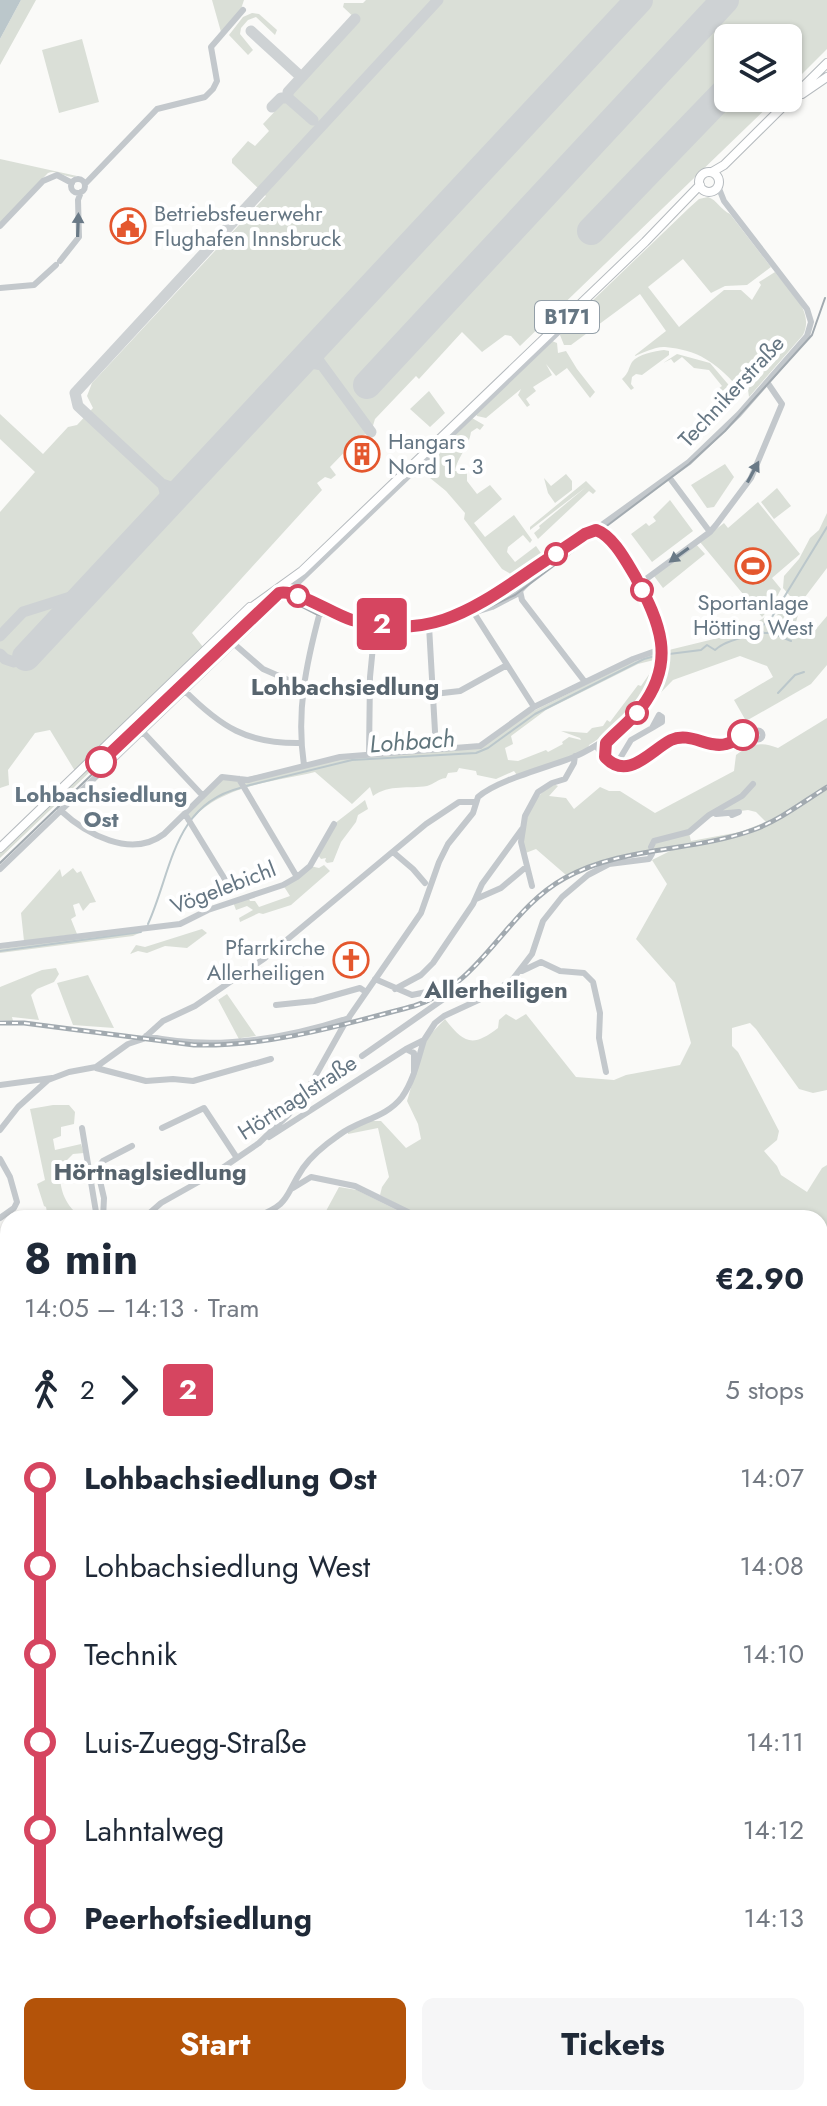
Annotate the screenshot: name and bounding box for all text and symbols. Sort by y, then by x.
map controls [714,24,802,112]
button: layers [714,24,802,112]
place label: Betriebsfeuerwehr Flughafen Innsbruck [154,197,342,254]
public building icon: Betriebsfeuerwehr Flughafen Innsbruck [109,207,147,245]
one-way arrow [72,211,85,237]
road number: B171 [535,301,599,333]
street label: Technikerstraße [671,328,791,454]
place label: Hangars Nord 1 - 3 [388,425,483,482]
building icon: Hangars Nord 1 - 3 [343,435,381,473]
one-way arrow [746,460,759,483]
unlabelled marker [545,543,567,565]
one-way arrow [668,547,690,563]
sports icon: Sportanlage Hötting West [734,547,772,585]
unlabelled marker [631,579,653,601]
unlabelled marker [287,585,309,607]
place label: Sportanlage Hötting West [693,586,814,643]
line badge: 2 [356,598,408,650]
text: 2 [373,603,391,644]
district label: Lohbachsiedlung [251,669,439,704]
unlabelled marker [626,702,648,724]
unlabelled marker [728,720,758,750]
water label: Lohbach [368,721,456,761]
marker: Lohbachsiedlung Ost [86,747,116,777]
place label: Lohbachsiedlung Ost [15,778,187,835]
street label: Vögelebichl [166,852,280,922]
place label: Pfarrkirche Allerheiligen [207,931,325,988]
church icon: Pfarrkirche Allerheiligen [332,941,370,979]
district label: Allerheiligen [423,972,568,1007]
street label: Hörtnaglstraße [231,1046,363,1148]
district label: Hörtnaglsiedlung [53,1154,247,1189]
text: 8 min [24,1227,138,1291]
text: €2.90 [715,1257,804,1300]
text: 14:05 – 14:13 · Tram [24,1289,259,1327]
icon: walk [24,1368,68,1412]
icon: forward [107,1368,151,1412]
text: 2 [179,1369,197,1410]
text: 2 [80,1371,95,1409]
text: 5 stops [725,1371,804,1409]
text: Lohbachsiedlung Ost [84,1457,377,1500]
text: 14:07 [740,1459,804,1497]
text: Lohbachsiedlung West [84,1545,370,1588]
text: 14:08 [740,1547,804,1585]
text: Technik [84,1633,177,1676]
text: 14:10 [742,1635,804,1673]
text: Luis-Zuegg-Straße [84,1721,307,1764]
text: 14:11 [746,1723,804,1761]
text: Lahntalweg [84,1809,224,1852]
text: 14:12 [743,1811,804,1849]
text: Peerhofsiedlung [84,1897,312,1940]
text: 14:13 [743,1899,804,1937]
button: Start [24,1998,406,2090]
button: Tickets [422,1998,804,2090]

